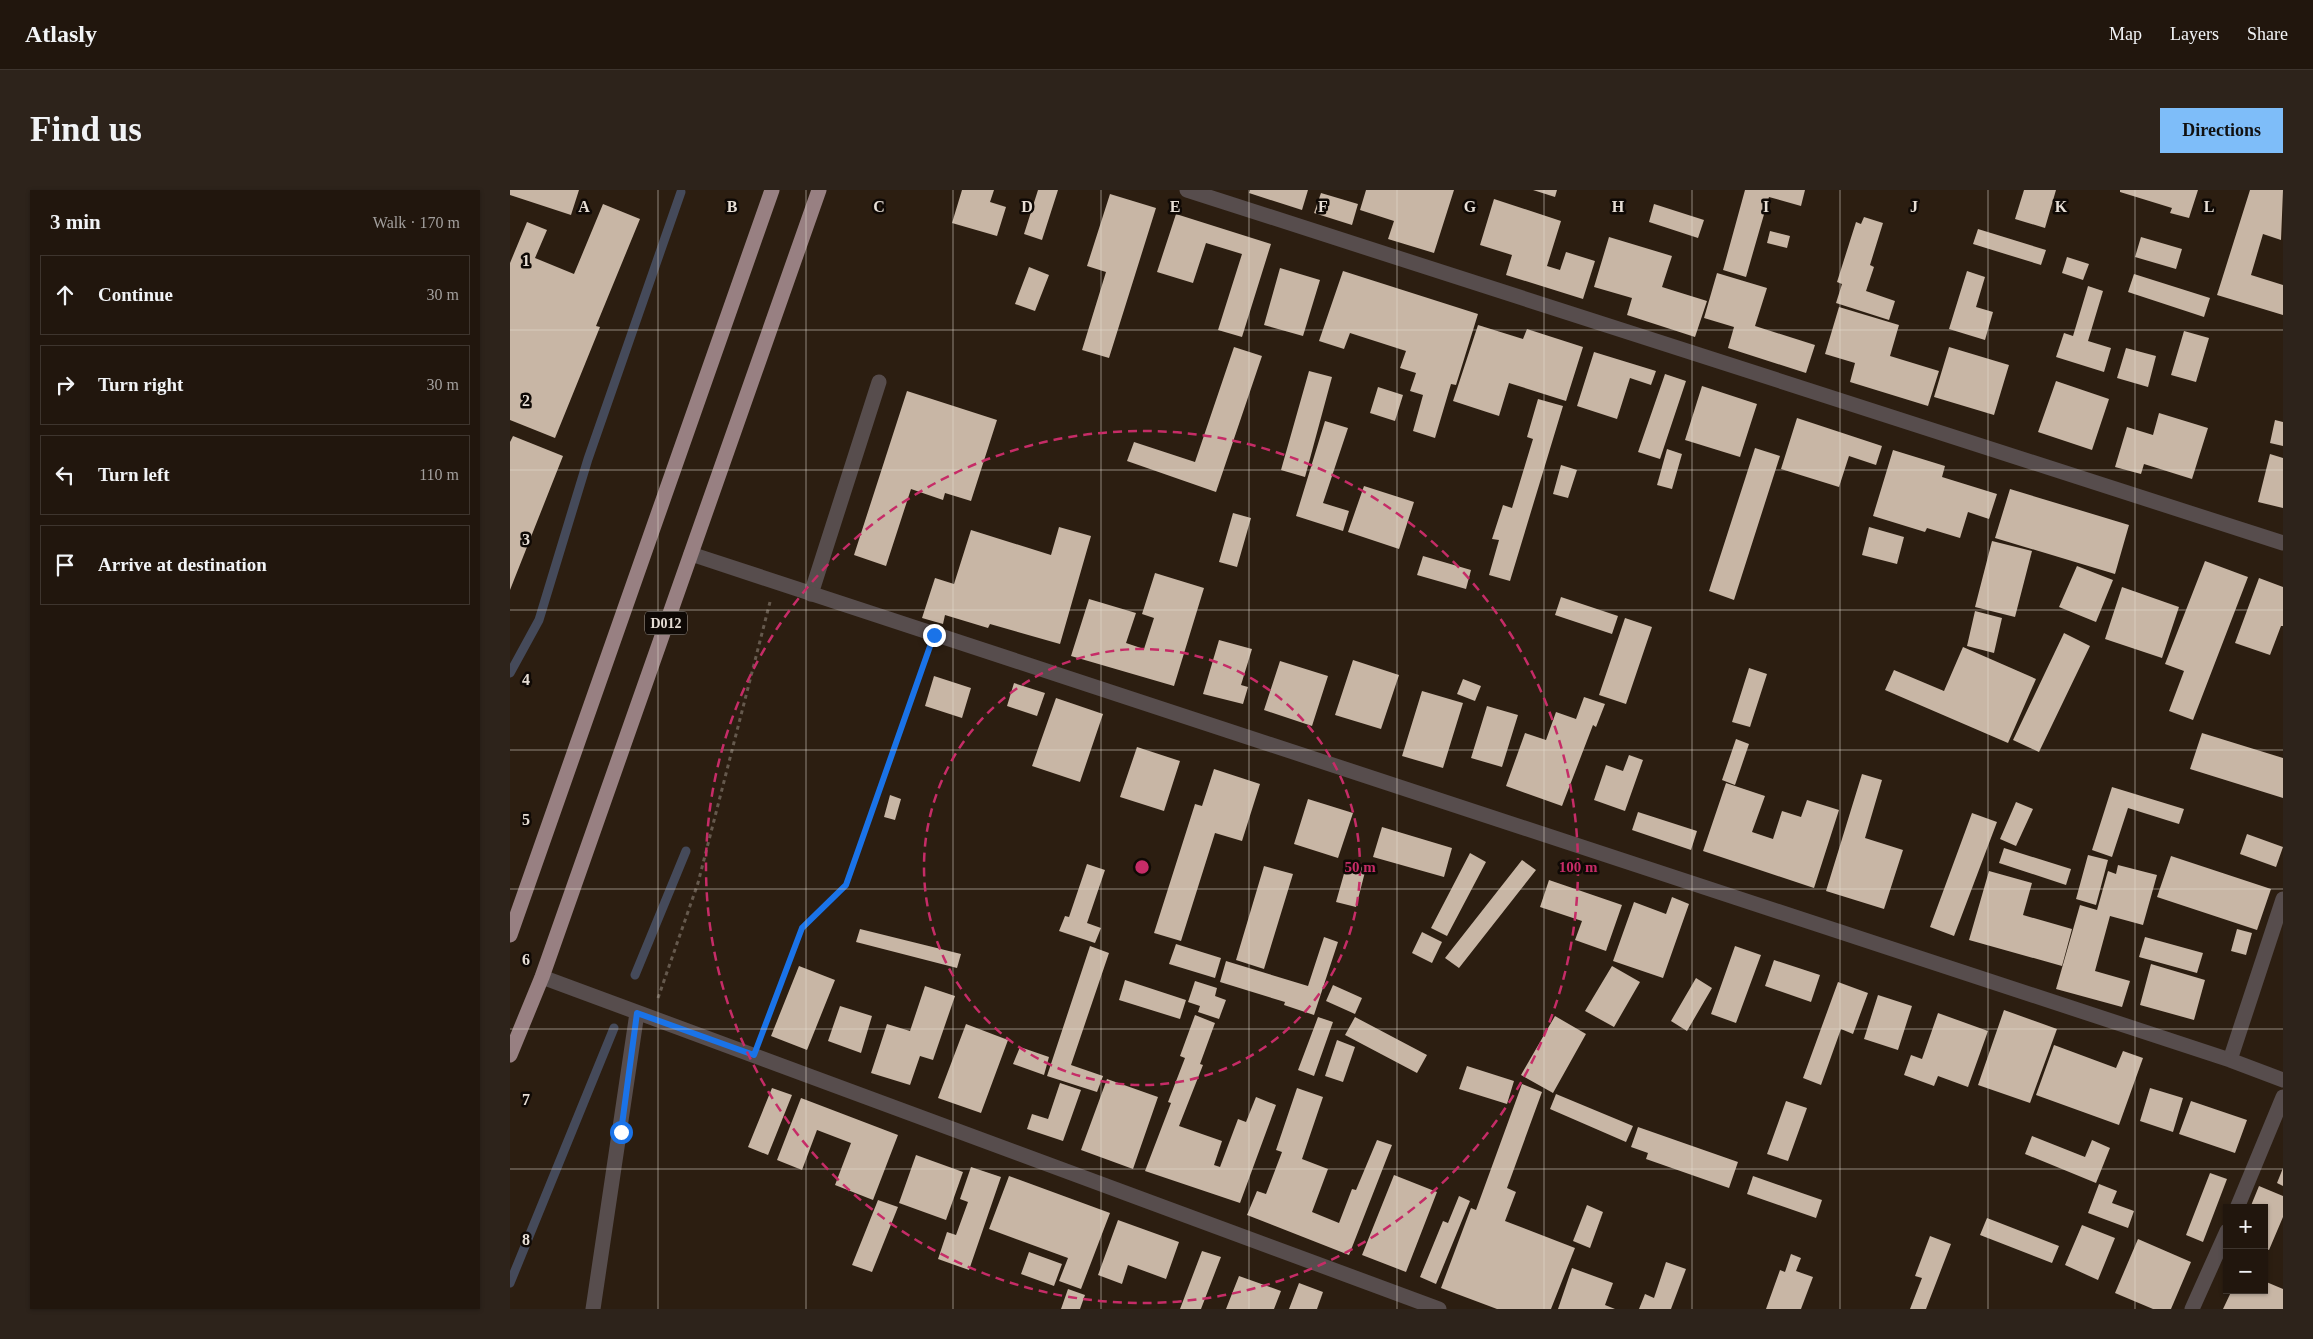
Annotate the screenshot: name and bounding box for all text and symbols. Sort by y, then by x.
text: Atlasly [25,21,97,47]
text: Map [2109,24,2142,44]
text: Layers [2170,24,2219,44]
text: Share [2247,24,2288,44]
button: Directions [2160,108,2283,153]
text: Find us [30,110,142,149]
text: A [578,198,590,215]
text: B [727,198,738,215]
text: C [873,198,885,215]
text: D [1021,198,1033,215]
text: E [1170,198,1180,215]
text: F [1318,198,1328,215]
text: G [1464,198,1477,215]
text: H [1612,198,1625,215]
text: I [1763,198,1769,215]
text: J [1910,198,1918,215]
text: K [2055,198,2068,215]
text: L [2204,198,2214,215]
text: 3 min [50,210,101,234]
text: Walk · 170 m [373,214,460,231]
text: 1 [522,252,530,269]
icon: ahead [51,281,79,309]
text: Continue [98,284,173,305]
text: 30 m [427,286,459,303]
icon: right [51,371,79,399]
text: Turn right [98,374,183,395]
text: 30 m [427,376,459,393]
text: 2 [522,392,530,409]
icon: left [51,461,79,489]
text: Turn left [98,464,170,485]
text: 110 m [419,466,459,483]
text: 3 [522,531,530,548]
icon: arrive [51,551,79,579]
text: Arrive at destination [98,554,267,575]
road number: D012 [645,612,687,634]
route end [923,624,946,647]
text: 4 [522,671,530,688]
text: 5 [522,811,530,828]
centre of rings [1133,858,1151,876]
text: 50 m [1344,859,1376,875]
text: 100 m [1559,859,1598,875]
text: 6 [522,951,530,968]
text: 7 [522,1091,530,1108]
route start [610,1121,633,1144]
map controls [2223,1204,2268,1294]
button: + [2223,1204,2268,1249]
text: 8 [522,1231,530,1248]
button: − [2223,1249,2268,1294]

